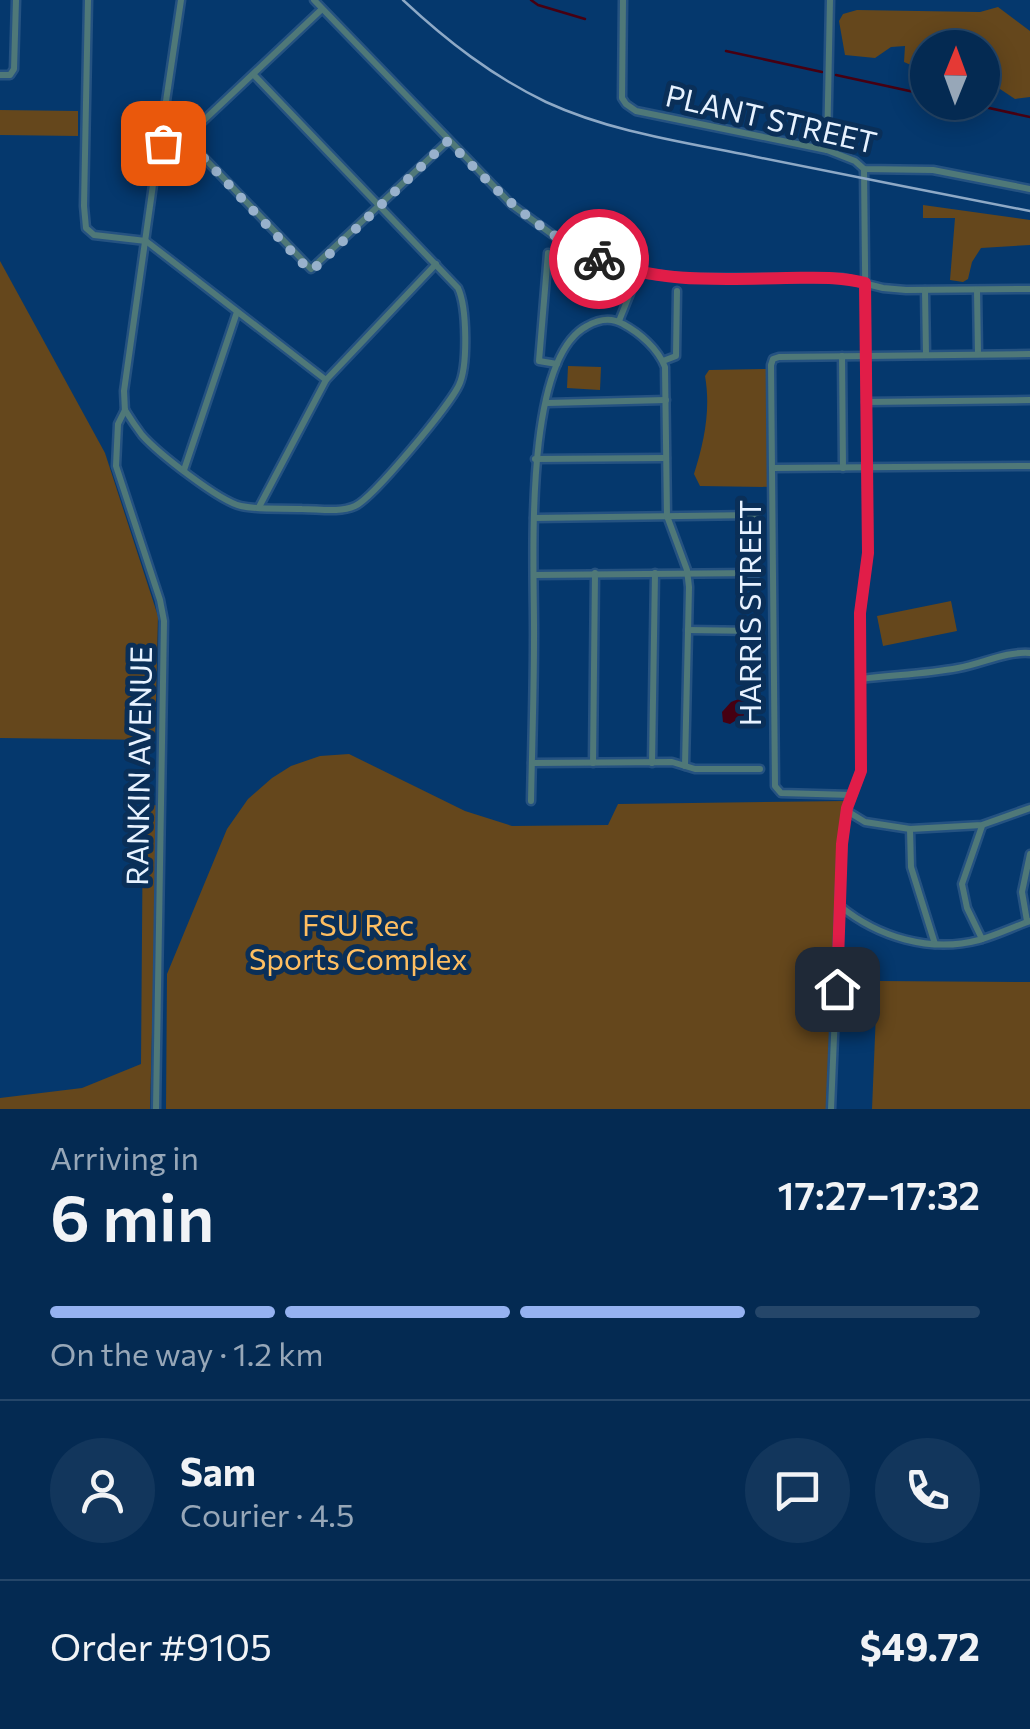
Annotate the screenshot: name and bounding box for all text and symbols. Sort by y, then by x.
north arrow [910,30,1000,120]
map controls [910,30,1000,120]
street label: PLANT STREET [662,75,881,160]
pin [121,101,206,186]
icon: bag [136,116,191,171]
courier [549,209,649,309]
icon: bike [572,232,627,287]
street label: HARRIS STREET [730,500,767,726]
street label: RANKIN AVENUE [117,646,158,886]
park label: FSU Rec Sports Complex [249,905,467,976]
pin [795,947,880,1032]
icon: home [810,962,865,1017]
text: Arriving in [50,1137,199,1177]
text: 17:27–17:32 [778,1171,980,1218]
text: 6 min [50,1175,214,1254]
text: On the way · 1.2 km [50,1333,323,1373]
button: person [50,1438,155,1543]
button: chat [745,1438,850,1543]
button: phone [875,1438,980,1543]
text: Sam [180,1447,256,1494]
text: Courier · 4.5 [180,1494,354,1534]
text: Order #9105 [50,1622,272,1669]
text: $49.72 [860,1622,980,1669]

